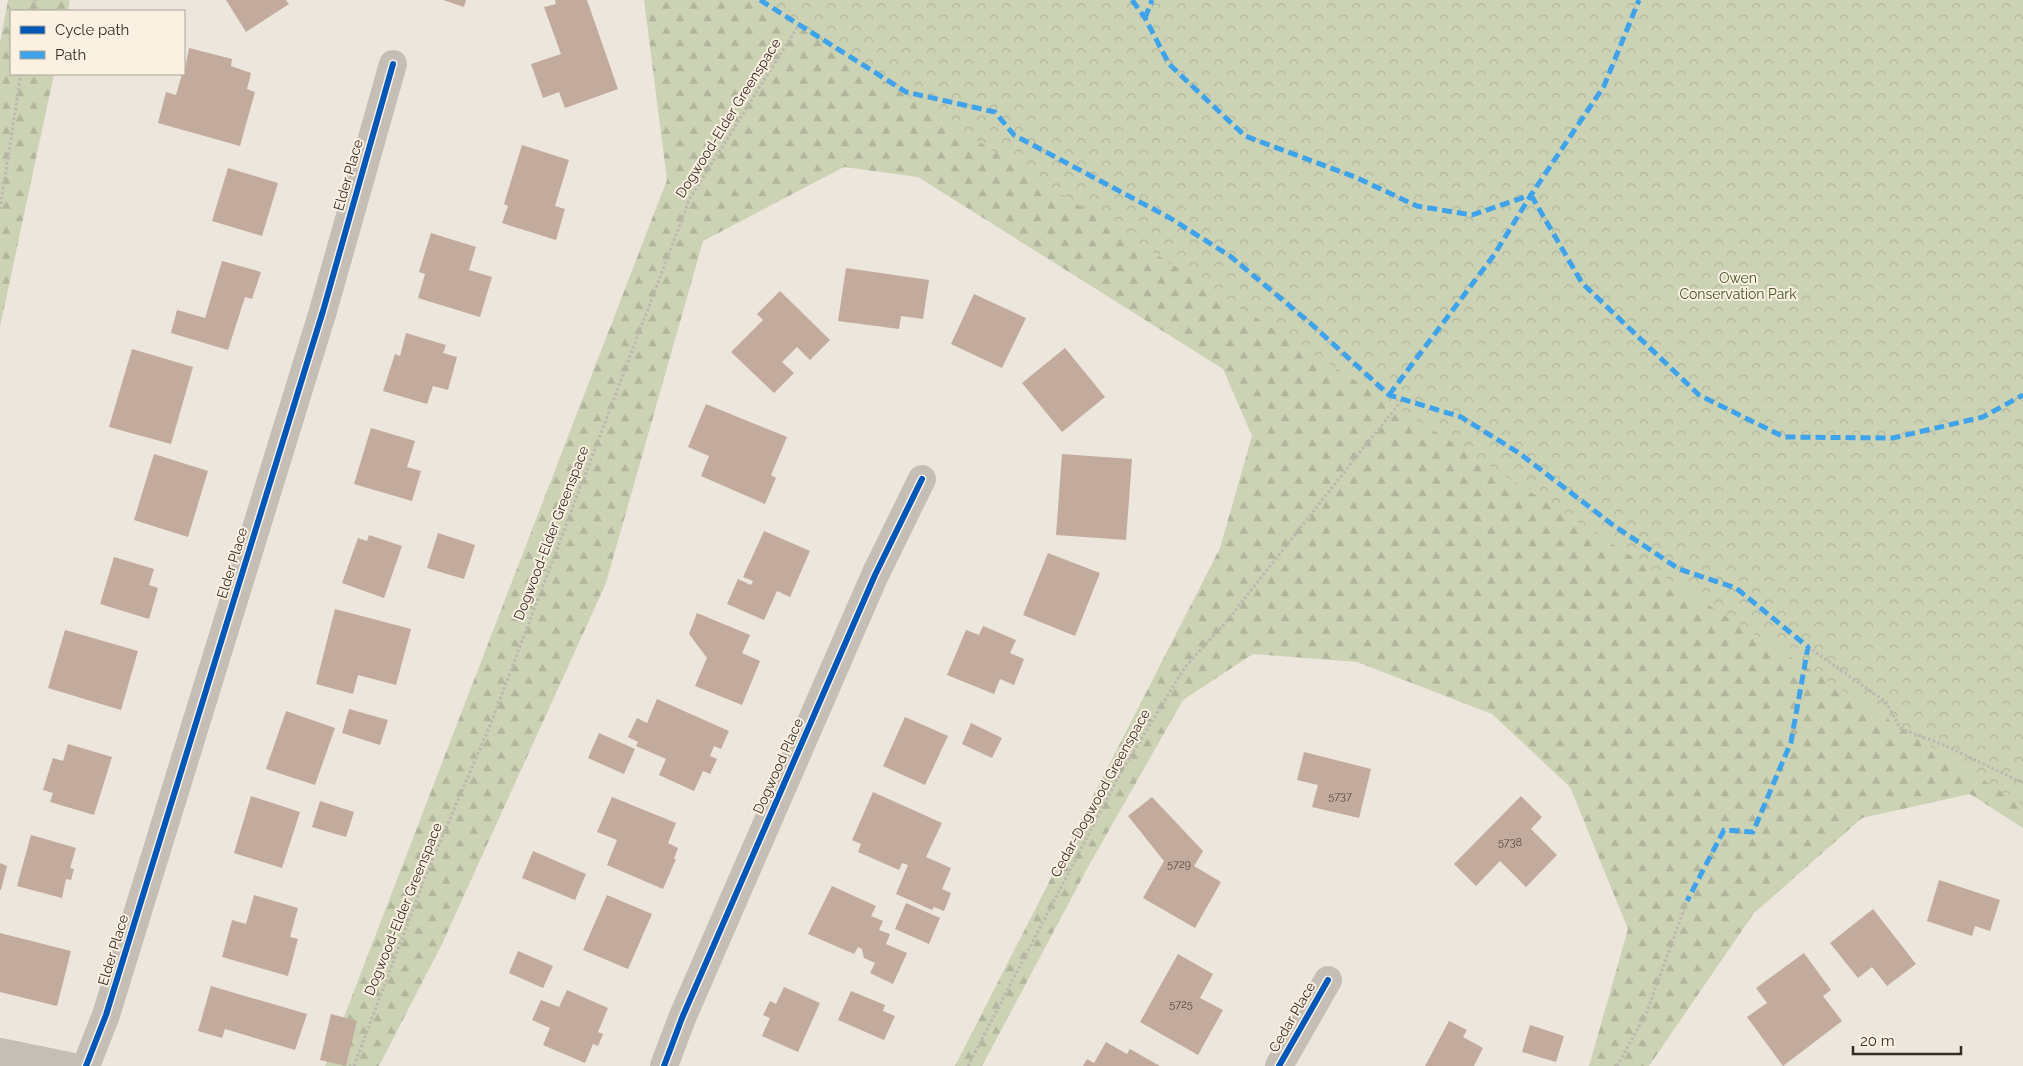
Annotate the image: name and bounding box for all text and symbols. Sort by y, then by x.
legend [10,10,185,75]
text: Cycle path [55,21,129,39]
street label: Dogwood-Elder Greenspace [672,35,784,201]
text: Path [55,46,86,64]
street label: Elder Place [330,138,366,212]
park label: Owen Conservation Park [1679,270,1797,302]
street label: Dogwood-Elder Greenspace [510,444,592,622]
street label: Elder Place [214,526,250,600]
street label: Cedar-Dogwood Greenspace [1047,706,1153,880]
street label: Dogwood Place [750,716,806,816]
house number: 5737 [1328,790,1352,803]
street label: Dogwood-Elder Greenspace [361,820,445,998]
house number: 5738 [1498,836,1522,849]
house number: 5729 [1167,858,1191,871]
street label: Elder Place [95,913,131,987]
street label: Cedar Place [1265,979,1319,1055]
house number: 5725 [1169,998,1193,1011]
scale bar [1853,1024,1960,1056]
text: 20 m [1860,1032,1895,1050]

